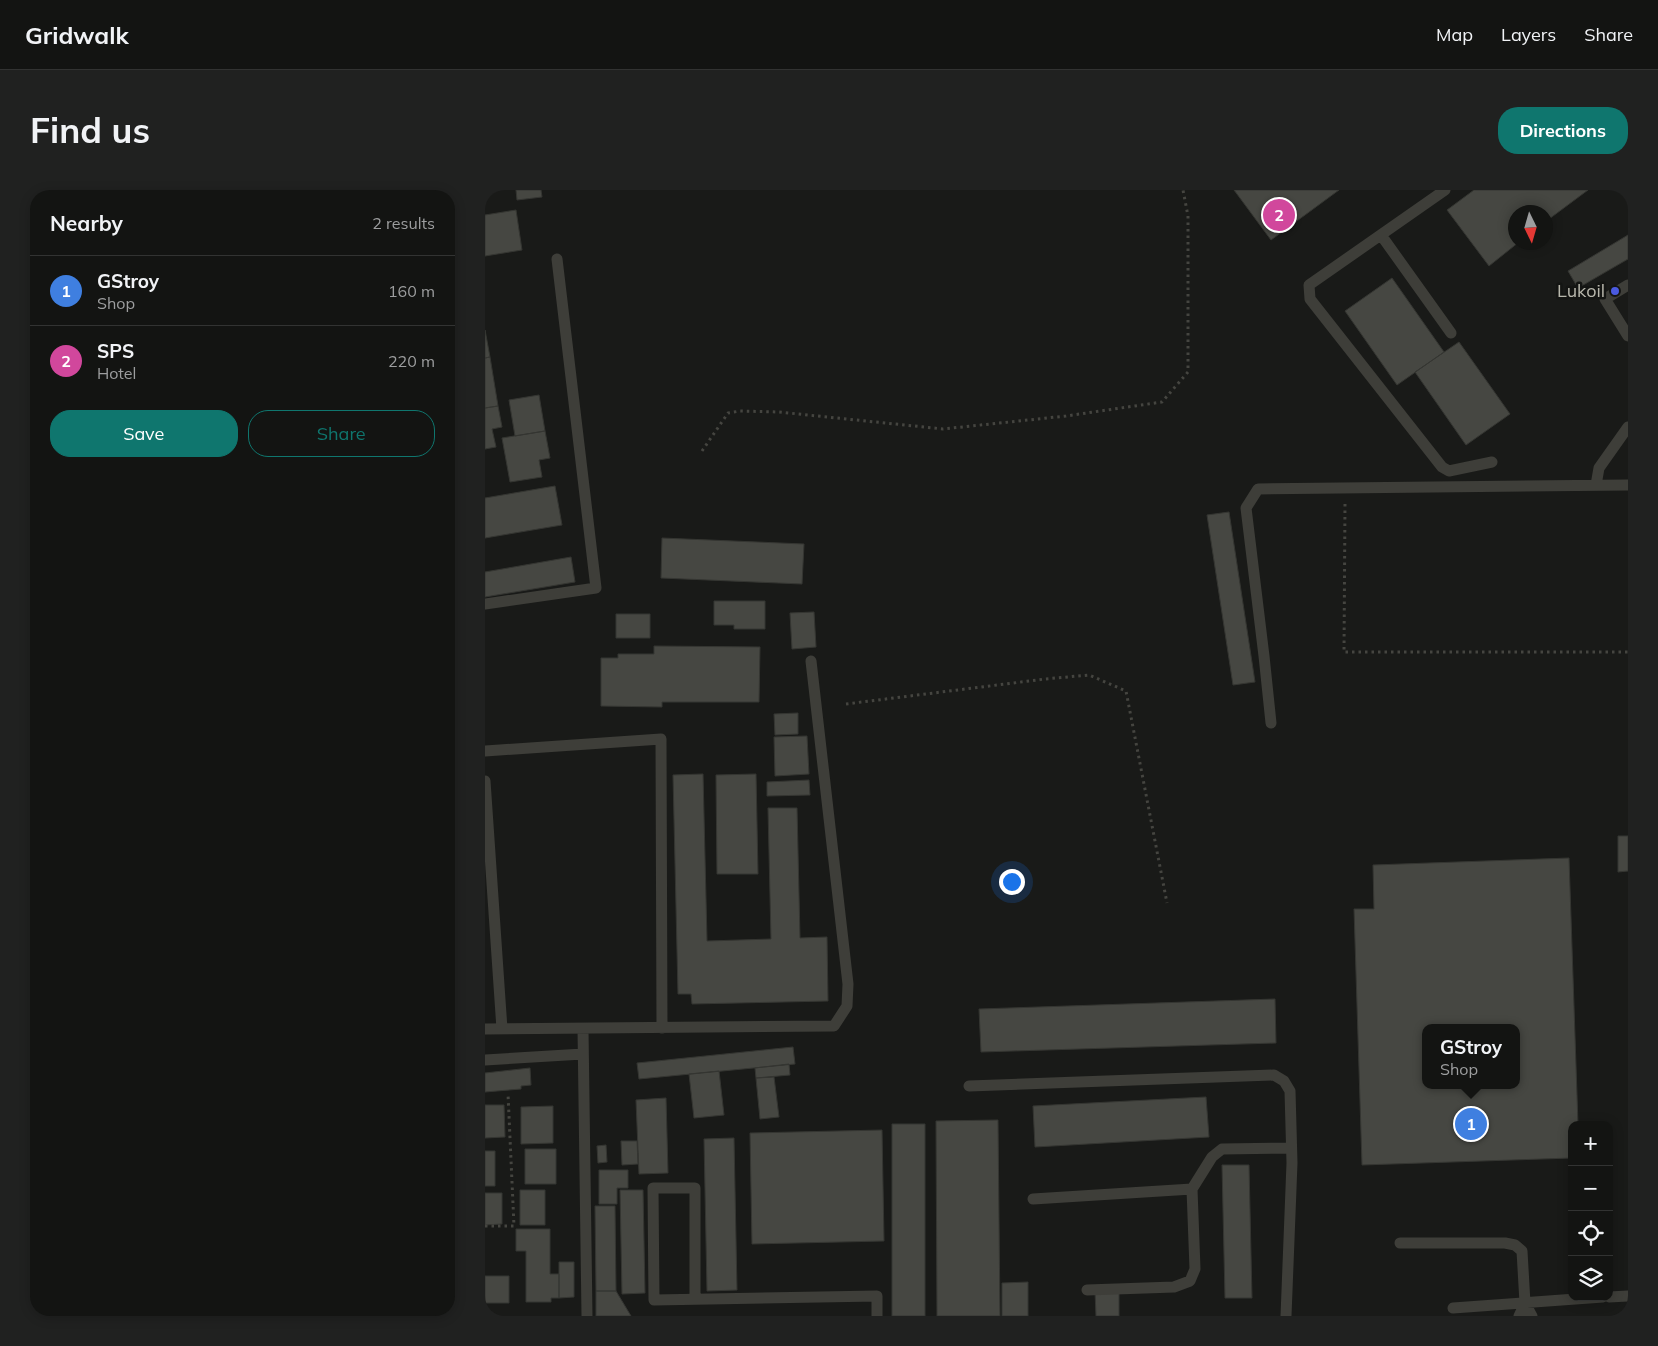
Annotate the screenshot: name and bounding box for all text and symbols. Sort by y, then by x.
text: Gridwalk [25,20,129,50]
text: Map [1436,23,1473,46]
text: Layers [1501,23,1556,46]
text: Share [1584,23,1633,46]
button: Directions [1498,107,1628,154]
text: Find us [30,108,150,152]
pin: 2 [1263,196,1295,234]
north arrow [1508,205,1553,250]
text: Nearby [50,210,123,236]
text: 2 results [372,213,435,233]
text: GStroy [97,269,159,293]
place label: Lukoil [1557,279,1605,302]
text: 1 [61,281,71,301]
text: 160 m [388,281,435,301]
marker: Lukoil [1609,285,1621,297]
text: Shop [97,293,135,313]
text: SPS [97,339,134,363]
text: 2 [61,351,71,371]
text: 220 m [388,351,435,371]
text: Hotel [97,363,136,383]
button: Save [50,410,238,457]
button: Share [248,410,435,457]
your location [999,869,1025,895]
popup [1422,1024,1520,1089]
text: GStroy [1440,1035,1502,1059]
text: Shop [1440,1059,1478,1079]
pin: 1 [1455,1105,1487,1143]
map controls [1568,1121,1613,1301]
button: + [1568,1121,1613,1166]
button: − [1568,1166,1613,1211]
button: locate [1568,1211,1613,1256]
button: layers [1568,1256,1613,1301]

